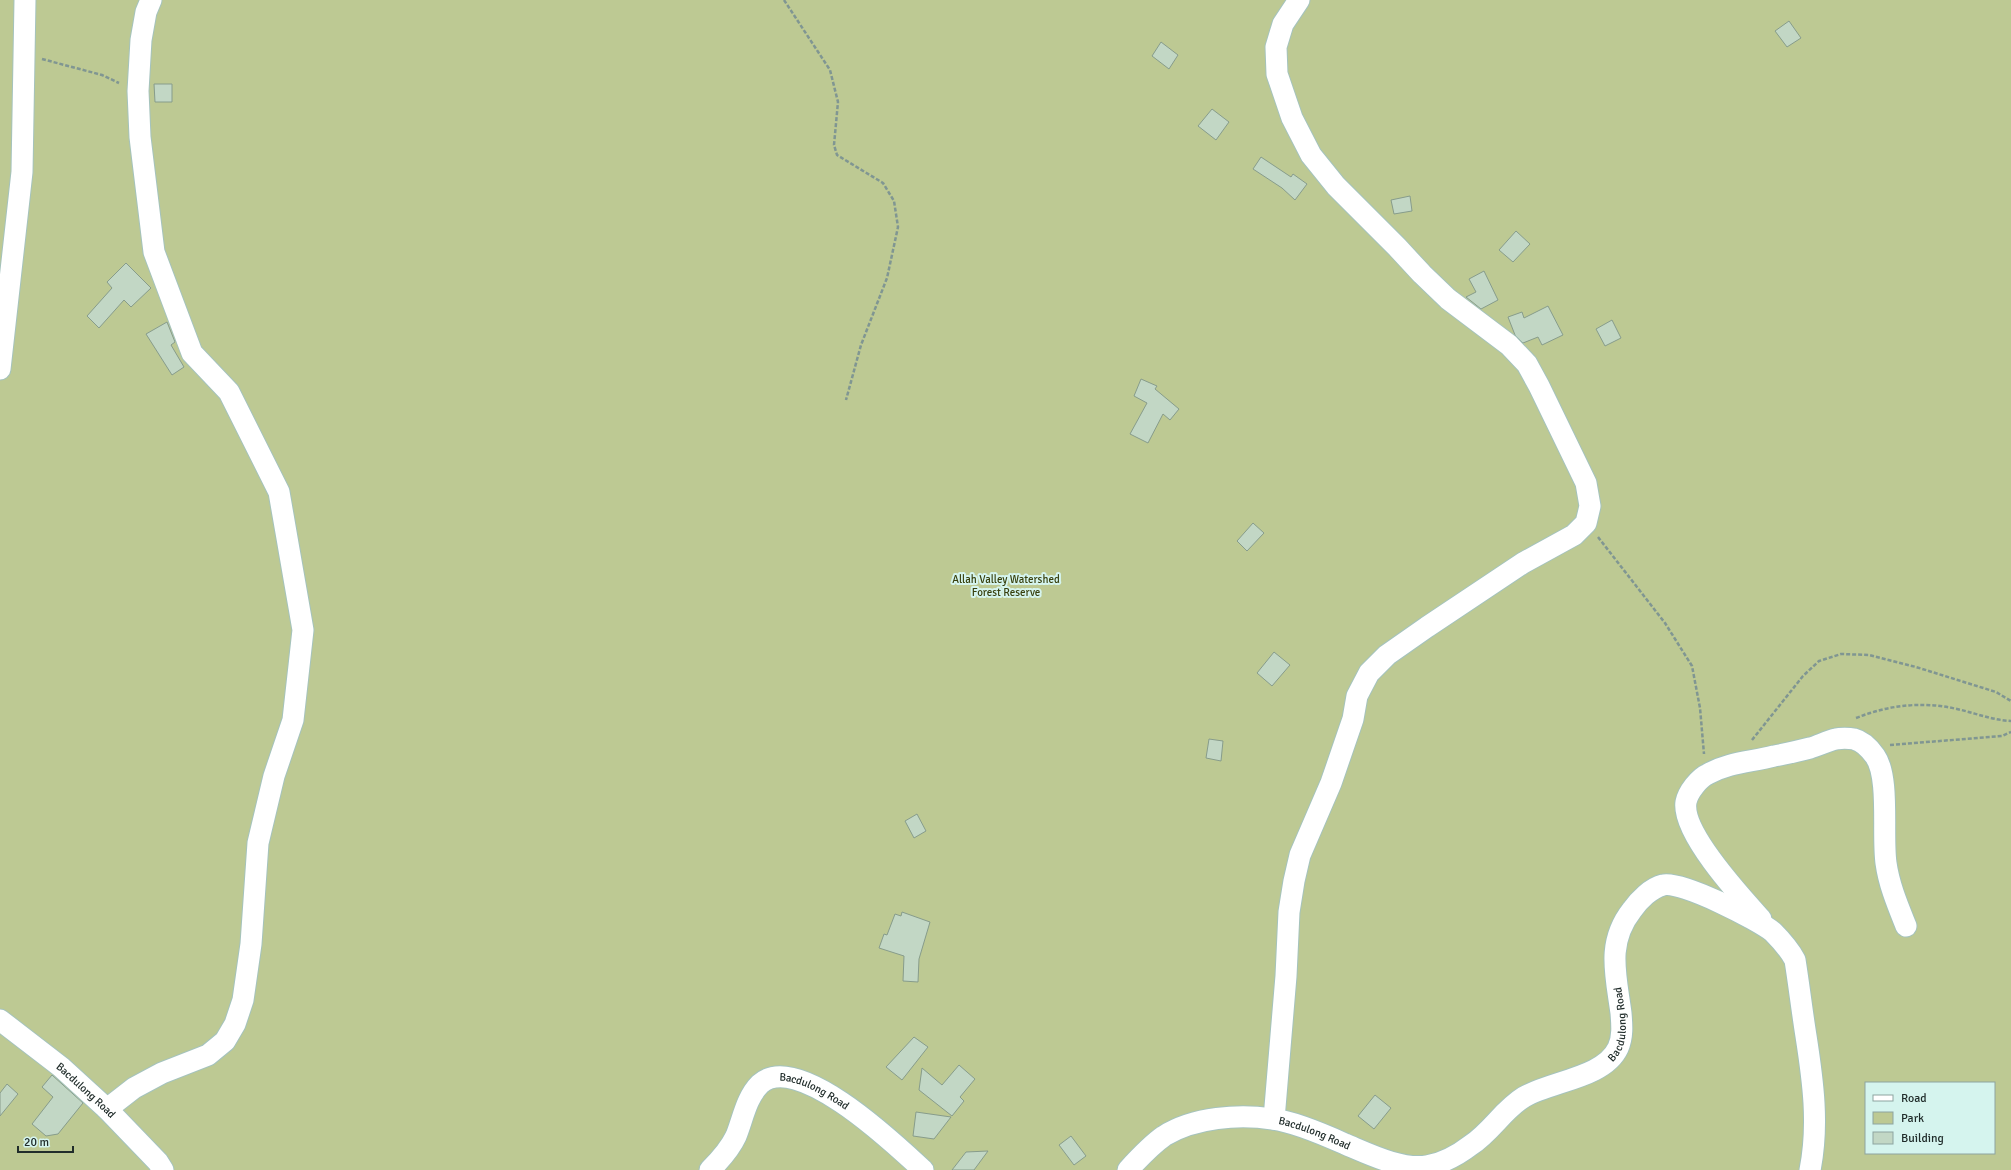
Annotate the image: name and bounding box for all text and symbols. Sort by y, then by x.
park label: Allah Valley Watershed Forest Reserve [952,573,1060,599]
street label: Bacdulong Road [1605,986,1628,1064]
street label: Bacdulong Road [54,1059,119,1121]
street label: Bacdulong Road [779,1070,852,1112]
legend [1865,1082,1995,1154]
text: Road [1901,1091,1927,1106]
text: Park [1901,1111,1924,1126]
street label: Bacdulong Road [1277,1114,1353,1152]
scale bar [18,1128,73,1154]
text: Building [1901,1131,1944,1146]
text: 20 m [24,1135,49,1150]

